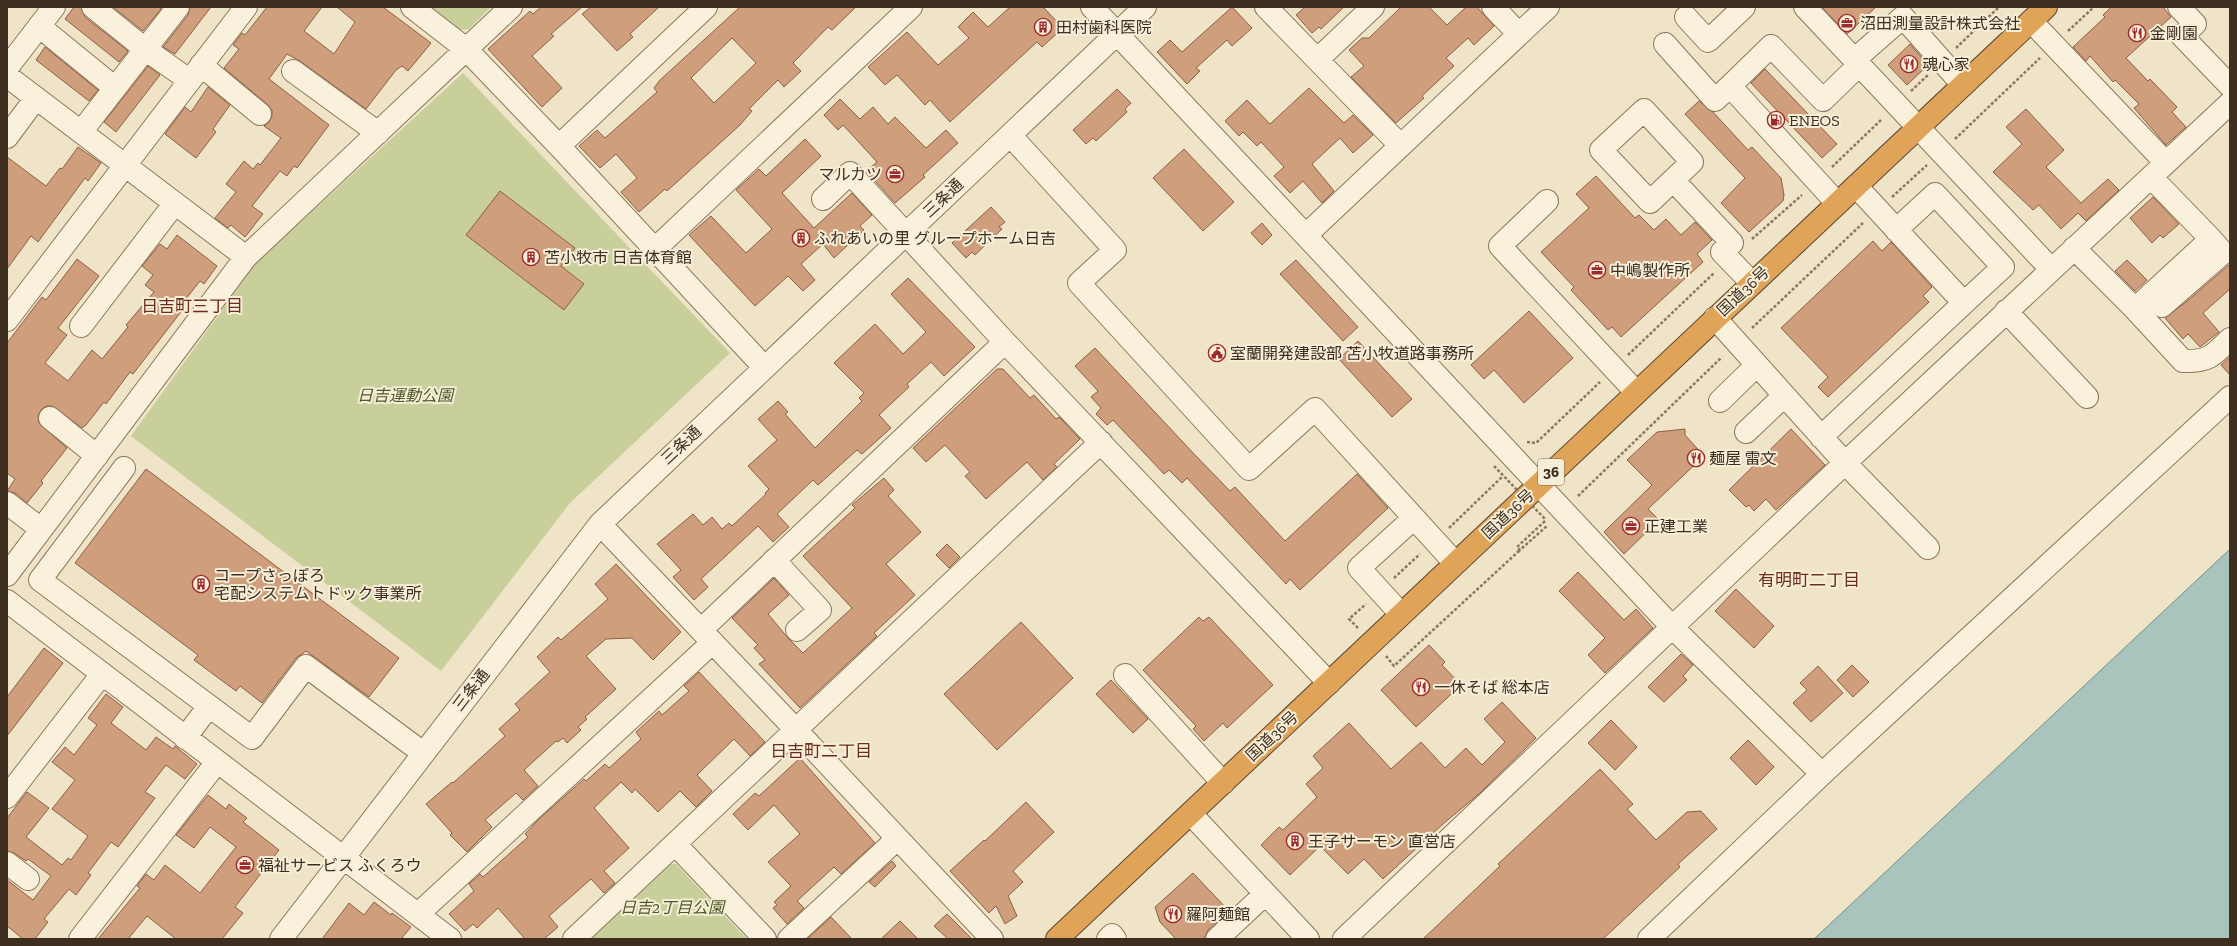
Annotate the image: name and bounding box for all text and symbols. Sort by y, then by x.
office icon: 沼田測量設計株式会社 [1837,13,1857,33]
place label: 沼田測量設計株式会社 [1860,14,2020,33]
building icon: 田村歯科医院 [1033,17,1053,37]
place label: 田村歯科医院 [1056,18,1152,37]
restaurant icon: 金剛園 [2127,23,2147,43]
place label: 金剛園 [2150,24,2198,43]
restaurant icon: 魂心家 [1899,54,1919,74]
place label: 魂心家 [1922,55,1970,74]
fuel station icon: ENEOS [1766,110,1786,130]
place label: ENEOS [1789,111,1840,130]
office icon: マルカツ [885,164,905,184]
place label: マルカツ [818,165,882,184]
street label: 三条通 [919,175,967,221]
building icon: ふれあいの里 グループホーム日吉 [791,228,811,248]
place label: ふれあいの里 グループホーム日吉 [814,229,1056,248]
building icon: 苫小牧市 日吉体育館 [521,247,541,267]
place label: 苫小牧市 日吉体育館 [544,248,692,267]
office icon: 中嶋製作所 [1587,260,1607,280]
place label: 中嶋製作所 [1610,261,1690,280]
street label: 国道36号 [1713,262,1773,320]
district label: 日吉町三丁目 [141,296,243,316]
public building icon: 室蘭開発建設部 苫小牧道路事務所 [1207,343,1227,363]
place label: 室蘭開発建設部 苫小牧道路事務所 [1230,344,1474,363]
park label: 日吉運動公園 [357,386,455,405]
street label: 三条通 [657,422,705,468]
restaurant icon: 麺屋 雷文 [1686,448,1706,468]
place label: 麺屋 雷文 [1709,449,1777,468]
road number: 36 [1538,459,1564,485]
street label: 国道36号 [1478,485,1538,543]
office icon: 正建工業 [1621,516,1641,536]
place label: 正建工業 [1644,517,1708,536]
place label: コープさっぽろ 宅配システムトドック事業所 [214,566,422,603]
district label: 有明町二丁目 [1758,570,1860,590]
building icon: コープさっぽろ 宅配システムトドック事業所 [191,574,211,594]
street label: 三条通 [449,665,493,715]
restaurant icon: 一休そば 総本店 [1411,677,1431,697]
place label: 一休そば 総本店 [1434,678,1550,697]
street label: 国道36号 [1242,707,1302,765]
district label: 日吉町二丁目 [770,741,872,761]
building icon: 王子サーモン 直営店 [1285,831,1305,851]
place label: 王子サーモン 直営店 [1308,832,1456,851]
office icon: 福祉サービス ふくろウ [235,855,255,875]
place label: 福祉サービス ふくろウ [258,856,422,875]
park label: 日吉2丁目公園 [620,898,726,917]
restaurant icon: 羅阿麺館 [1163,904,1183,924]
place label: 羅阿麺館 [1186,905,1250,924]

